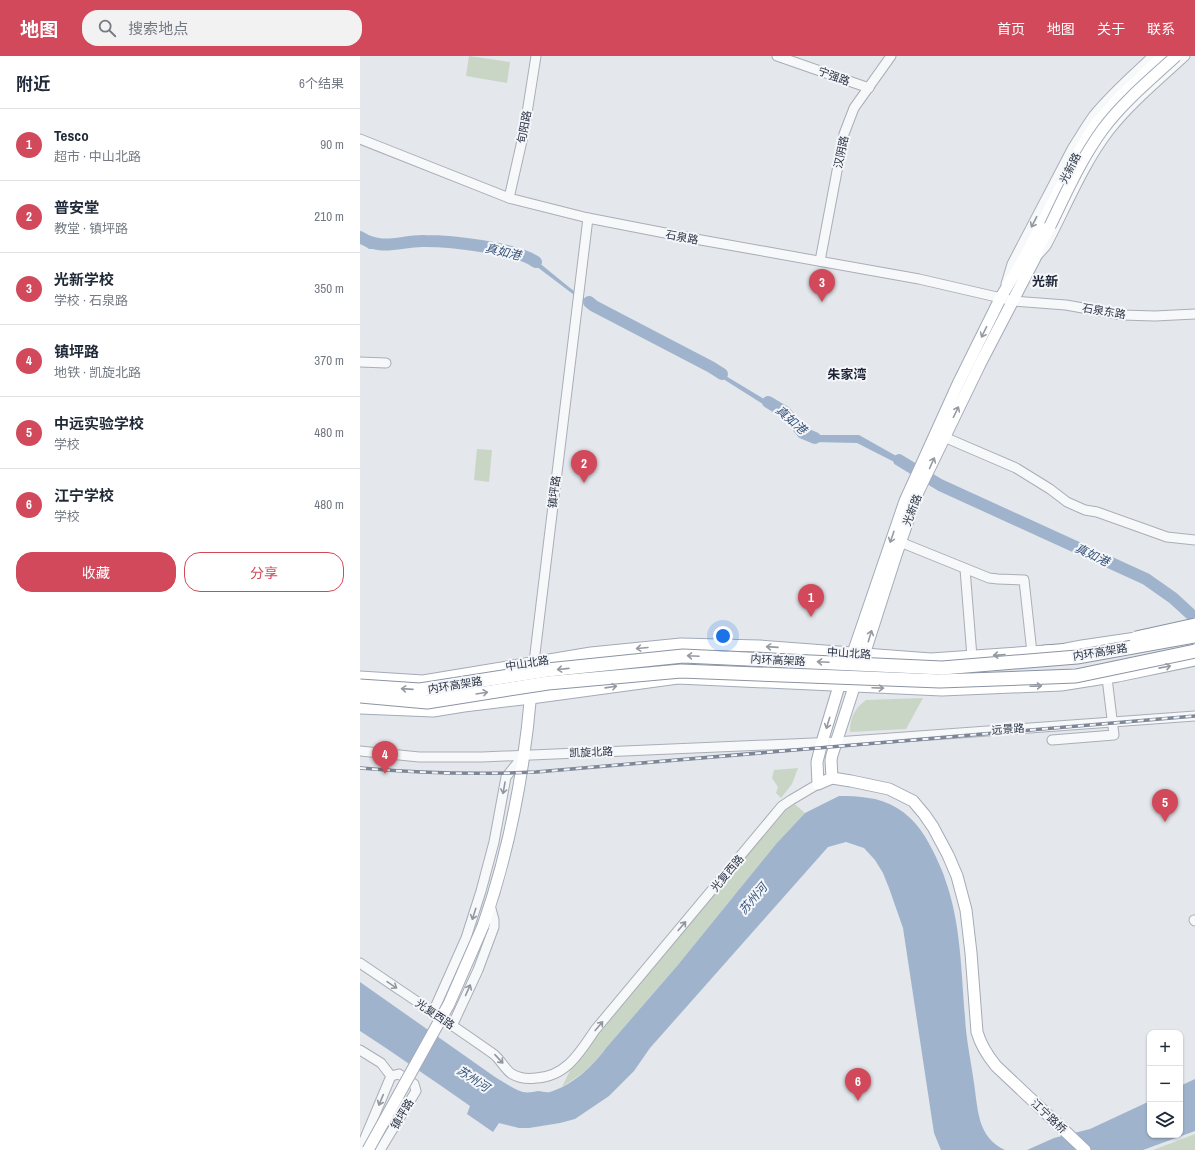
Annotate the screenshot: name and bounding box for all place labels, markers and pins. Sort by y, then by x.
pin: 3 [809,269,835,302]
pin: 2 [571,450,597,483]
pin: 1 [798,584,824,617]
pin: 4 [372,741,398,774]
pin: 5 [1152,789,1178,822]
pin: 6 [845,1068,871,1101]

